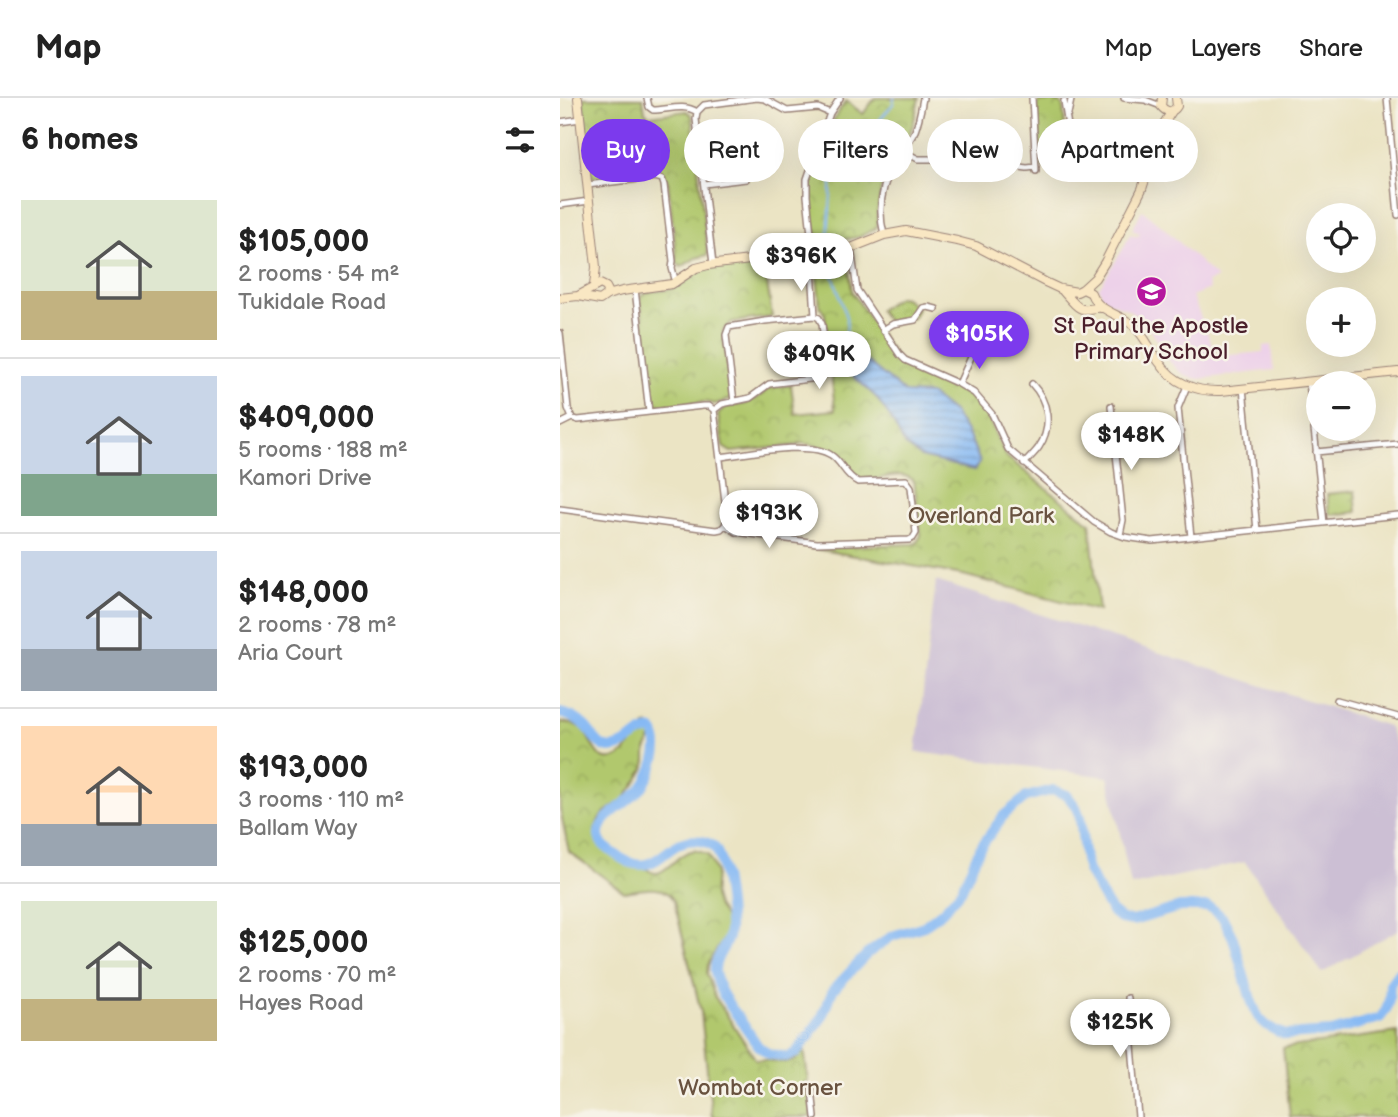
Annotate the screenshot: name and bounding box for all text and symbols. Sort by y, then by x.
text: Map [35,28,101,68]
text: Map [1104,34,1152,63]
text: Layers [1190,34,1261,63]
text: Share [1299,34,1363,63]
chip: Buy [581,119,670,182]
chip: Rent [684,119,784,182]
chip: Filters [798,119,913,182]
chip: New [927,119,1023,182]
chip: Apartment [1037,119,1198,182]
icon: filters [501,121,539,159]
text: 6 homes [21,122,138,158]
map controls [1306,203,1376,441]
button: locate [1306,203,1376,273]
text: $105,000 [238,224,369,260]
icon: home [77,228,161,312]
pin: $396K [752,234,850,293]
text: $396K [765,242,837,270]
text: 2 rooms · 54 m² [238,260,400,288]
school or university icon: St Paul the Apostle Primary School [1134,275,1168,309]
button: + [1306,287,1376,357]
text: Tukidale Road [238,288,386,316]
pin: $105K [930,312,1028,371]
place label: St Paul the Apostle Primary School [1053,312,1249,366]
text: $105K [945,320,1013,348]
pin: $409K [770,331,868,391]
text: $409K [783,340,855,368]
button: − [1306,371,1376,441]
text: $409,000 [238,400,374,436]
icon: home [77,404,161,488]
pin: $148K [1082,412,1180,472]
text: $148K [1097,421,1165,449]
text: 5 rooms · 188 m² [238,436,408,464]
text: Kamori Drive [238,464,372,492]
pin: $193K [720,490,818,550]
text: $193K [735,499,803,527]
park label: Overland Park [908,502,1055,530]
text: $148,000 [238,575,369,611]
icon: home [77,579,161,663]
text: 2 rooms · 78 m² [238,611,396,639]
text: Aria Court [238,639,343,667]
text: $193,000 [238,750,368,786]
icon: home [77,754,161,838]
text: 3 rooms · 110 m² [238,786,404,814]
text: Ballam Way [238,814,357,842]
text: $125,000 [238,925,368,961]
icon: home [77,929,161,1013]
text: 2 rooms · 70 m² [238,961,397,989]
text: Hayes Road [238,989,364,1017]
pin: $125K [1071,1000,1169,1059]
text: $125K [1086,1008,1154,1036]
park label: Wombat Corner [678,1074,843,1102]

